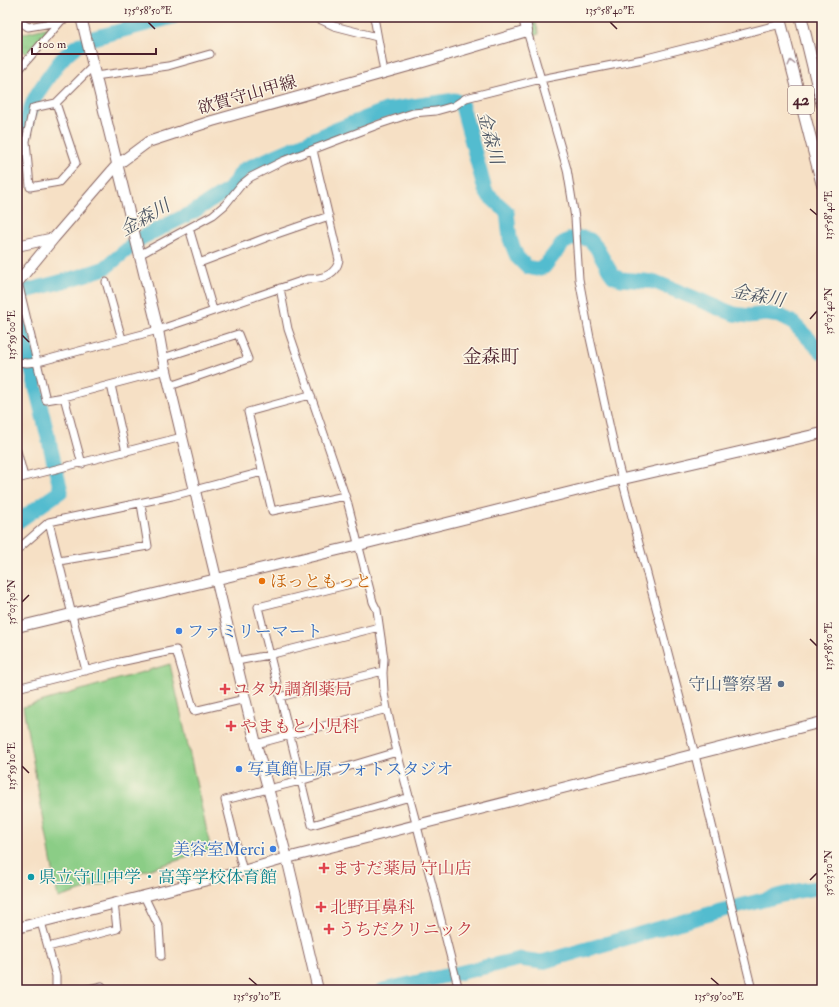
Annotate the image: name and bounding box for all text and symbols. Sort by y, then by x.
text: 135°58'50"E [124,5,172,17]
text: 135°58'40"E [585,5,635,17]
scale bar [32,30,156,56]
text: 100 m [38,37,67,52]
one-way arrow [788,60,796,67]
street label: 欲賀守山甲線 [195,71,299,119]
road number: 42 [788,86,814,114]
water label: 金森川 [472,109,509,169]
text: 135°58'40"E [823,190,835,240]
water label: 金森川 [116,194,176,241]
water label: 金森川 [729,280,789,313]
text: 35°03'40"N [823,287,835,335]
text: 135°59'00"E [6,310,18,360]
district label: 金森町 [462,345,520,369]
place label: ほっともっと [270,571,372,592]
marker: ほっともっと [257,576,267,586]
text: 35°03'30"N [6,579,18,625]
place label: ファミリーマート [187,621,323,642]
text: 135°58'50"E [823,622,835,670]
marker: ファミリーマート [174,626,184,636]
place label: 守山警察署 [688,674,773,695]
place label: ユタカ調剤薬局 [233,679,352,700]
marker: 守山警察署 [776,679,786,689]
marker: ユタカ調剤薬局 [220,684,230,694]
place label: やまもと小児科 [240,716,359,737]
marker: やまもと小児科 [225,720,237,732]
text: 135°59'10"E [6,742,18,790]
place label: 写真館上原 フォトスタジオ [247,759,454,780]
marker: 写真館上原 フォトスタジオ [234,764,244,774]
place label: 美容室Merci [173,839,265,860]
marker: 美容室Merci [268,844,278,854]
text: 35°03'50"N [823,850,835,896]
place label: ますだ薬局 守山店 [332,858,472,879]
marker: ますだ薬局 守山店 [319,863,329,873]
place label: 県立守山中学・高等学校体育館 [39,867,277,888]
marker: 県立守山中学・高等学校体育館 [26,872,36,882]
place label: 北野耳鼻科 [330,897,415,918]
marker: 北野耳鼻科 [315,901,327,913]
place label: うちだクリニック [338,919,473,940]
marker: うちだクリニック [323,923,335,935]
text: 135°59'10"E [233,991,281,1003]
text: 135°59'00"E [694,991,744,1003]

